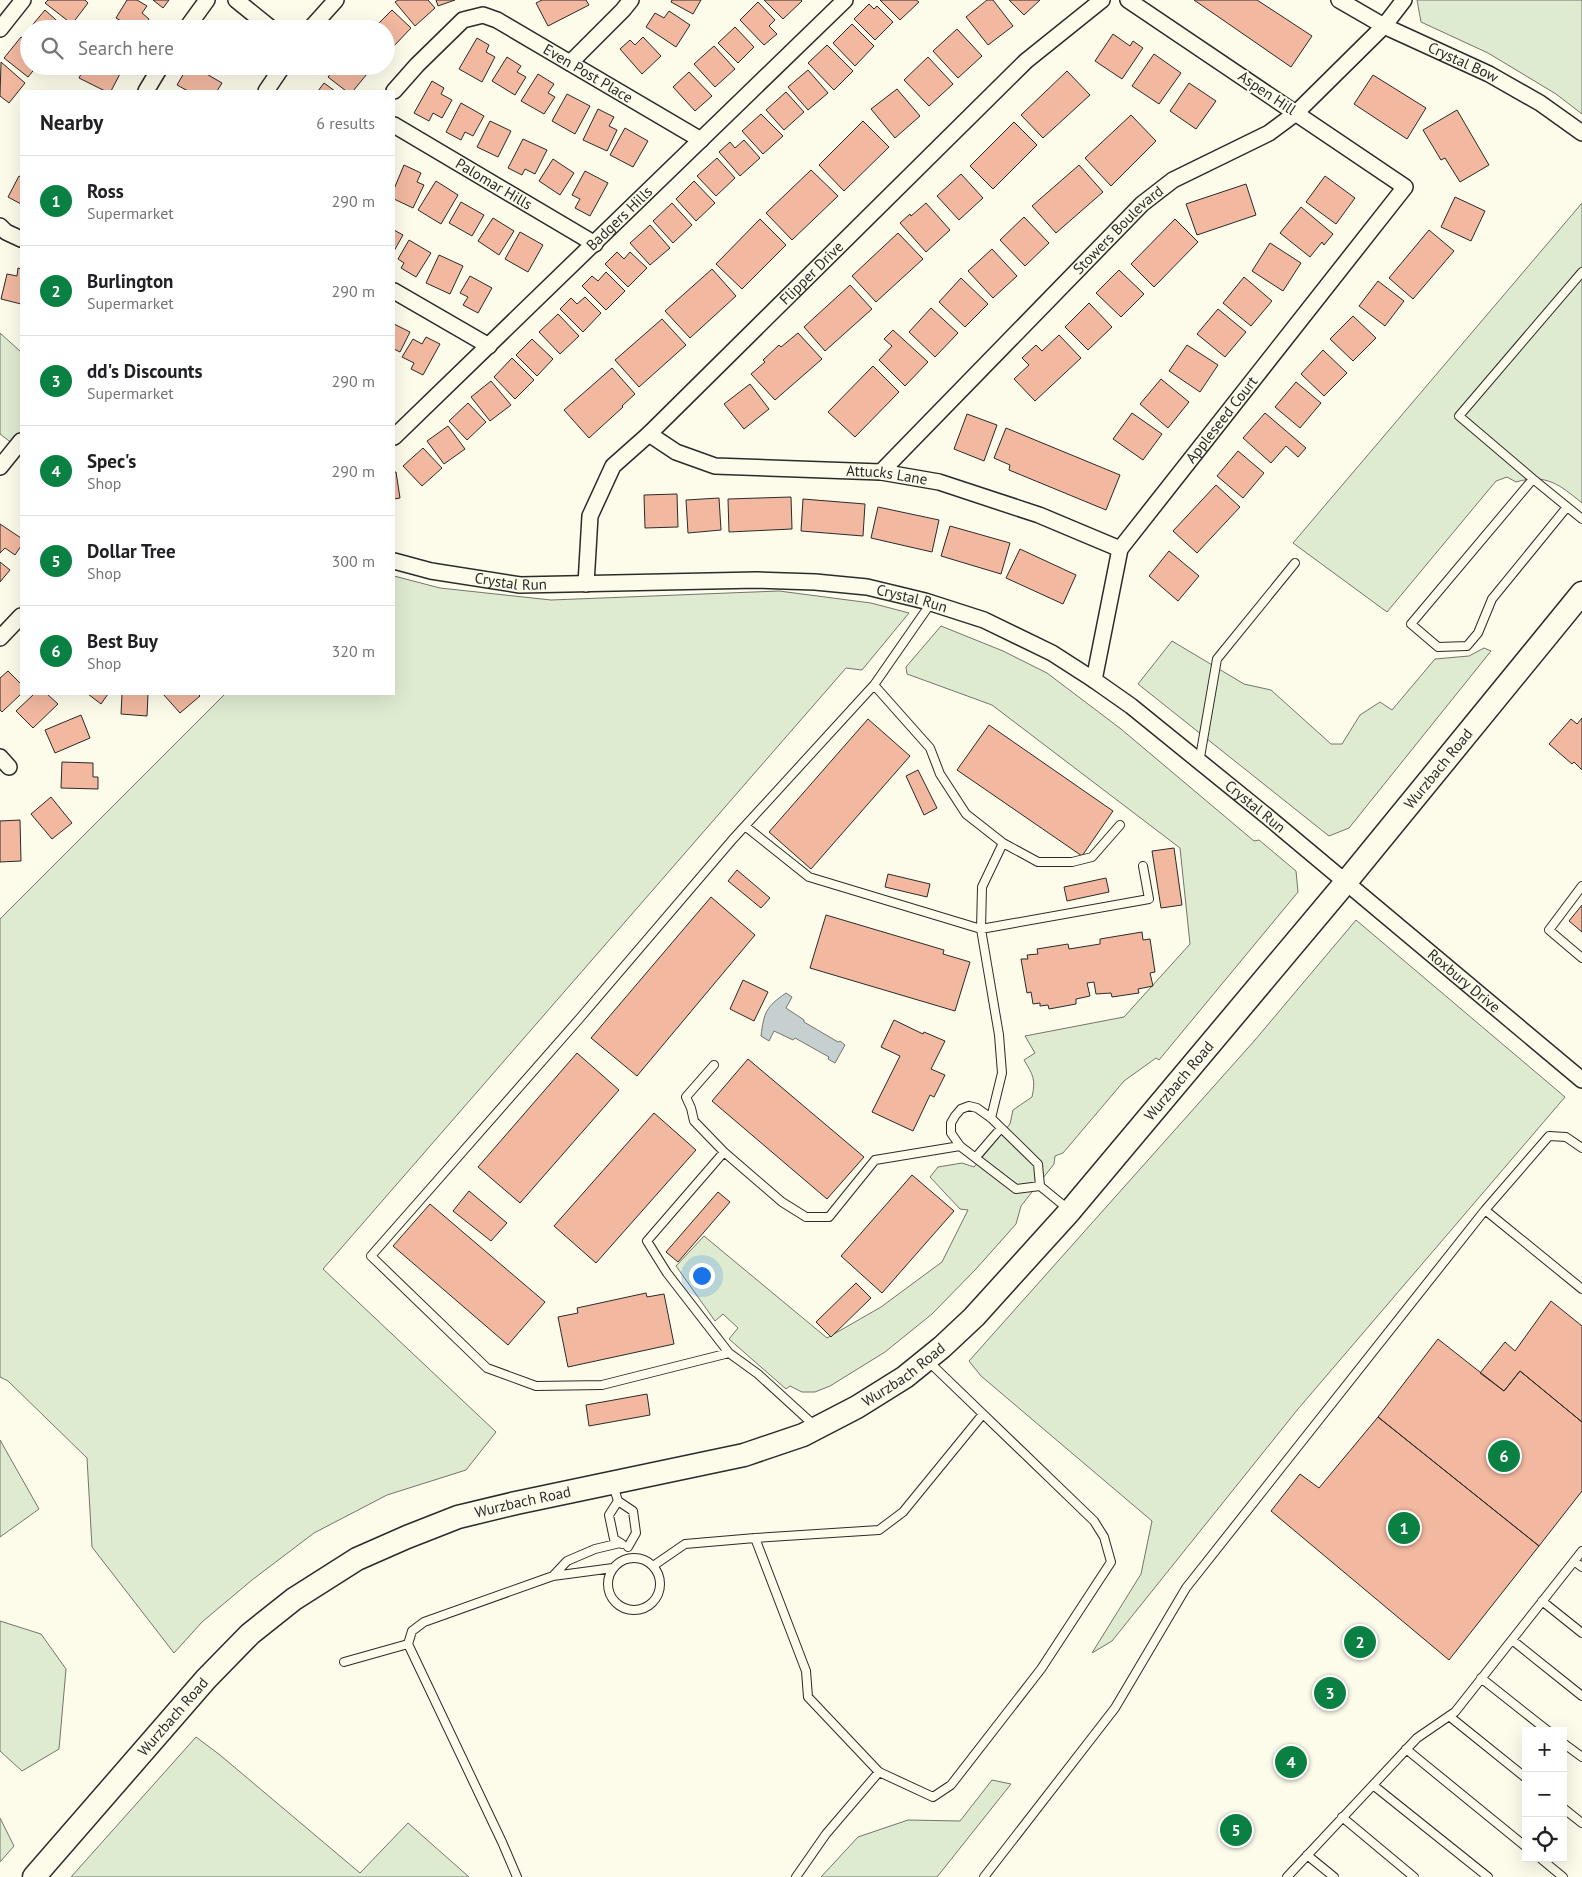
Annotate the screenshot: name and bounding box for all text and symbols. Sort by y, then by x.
search box [20,20,395,75]
icon: search [38,34,66,62]
text: Search here [78,36,174,60]
street label: Crystal Bow [1425,37,1502,86]
street label: Even Post Place [540,39,636,107]
street label: Aspen Hill [1235,66,1300,119]
text: Nearby [40,109,103,136]
text: 6 results [316,113,375,133]
street label: Palomar Hills [452,154,536,214]
text: Ross [87,179,124,203]
street label: Stowers Boulevard [1069,181,1167,278]
street label: Badgers Hills [582,182,656,254]
text: 1 [51,191,61,211]
text: 290 m [332,191,375,211]
text: Supermarket [87,203,174,223]
street label: Flipper Drive [775,237,847,309]
text: Burlington [87,269,173,293]
text: 2 [51,281,61,301]
text: 290 m [332,281,375,301]
text: Supermarket [87,293,174,313]
text: dd's Discounts [87,359,203,383]
text: 3 [51,371,61,391]
text: 290 m [332,371,375,391]
street label: Appleseed Court [1181,372,1261,467]
text: Supermarket [87,383,174,403]
text: Spec's [87,449,136,473]
text: 4 [51,461,61,481]
text: 290 m [332,461,375,481]
street label: Attucks Lane [846,461,929,489]
text: Shop [87,473,121,493]
text: Dollar Tree [87,539,176,563]
text: 5 [51,551,61,571]
text: 300 m [332,551,375,571]
text: Shop [87,563,121,583]
street label: Crystal Run [473,568,547,594]
street label: Crystal Run [874,580,950,617]
text: Best Buy [87,629,158,653]
text: 6 [51,641,61,661]
text: 320 m [332,641,375,661]
text: Shop [87,653,121,673]
street label: Wurzbach Road [1400,724,1476,812]
street label: Crystal Run [1221,776,1290,837]
street label: Roxbury Drive [1424,945,1504,1017]
street label: Wurzbach Road [1140,1037,1217,1124]
your location [689,1263,715,1289]
street label: Wurzbach Road [858,1338,949,1411]
pin: 6 [1488,1437,1520,1475]
street label: Wurzbach Road [473,1482,573,1522]
pin: 1 [1388,1509,1420,1547]
pin: 2 [1344,1623,1376,1661]
street label: Wurzbach Road [133,1673,212,1760]
pin: 3 [1314,1674,1346,1712]
map controls [1522,1727,1567,1862]
button: + [1522,1727,1567,1772]
pin: 4 [1275,1743,1307,1781]
button: − [1522,1772,1567,1817]
pin: 5 [1220,1811,1252,1849]
button: locate [1522,1817,1567,1862]

